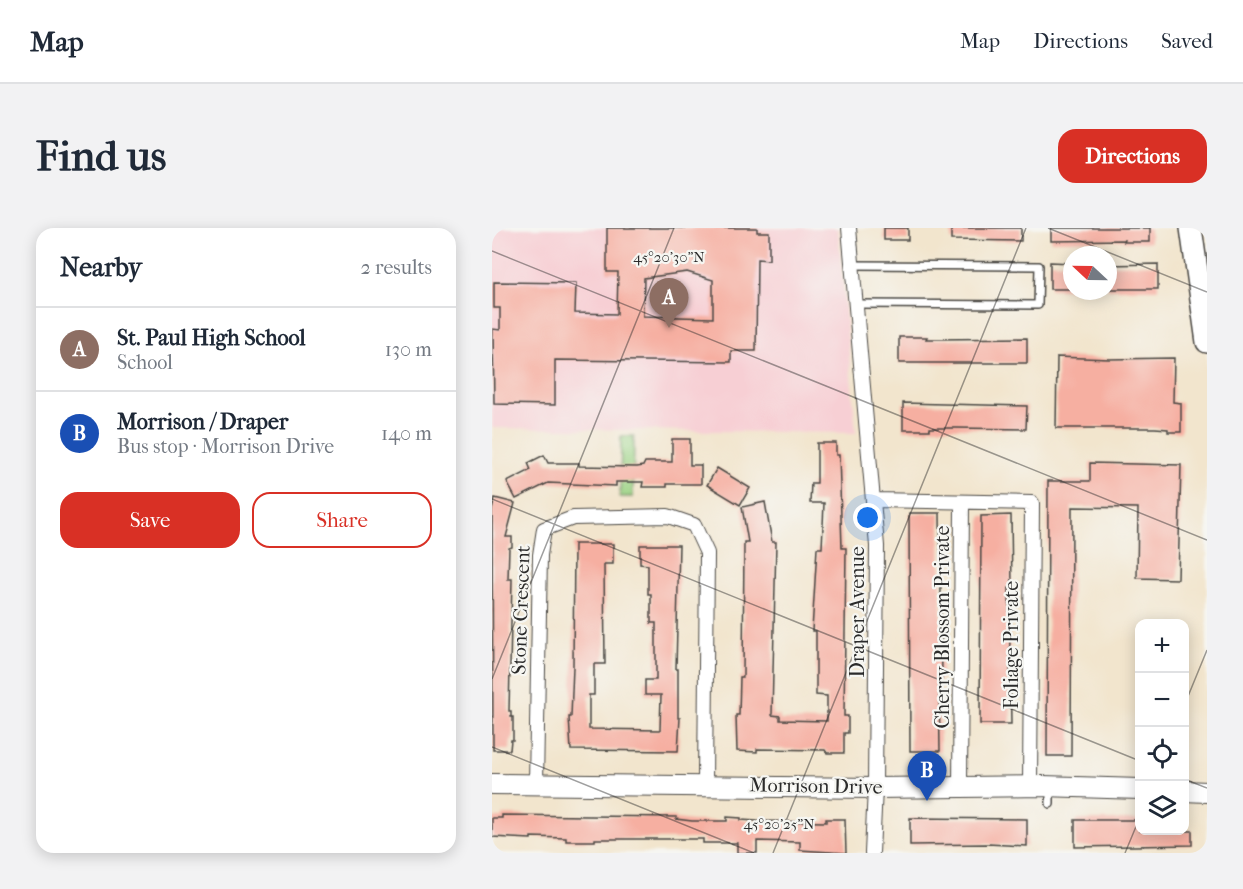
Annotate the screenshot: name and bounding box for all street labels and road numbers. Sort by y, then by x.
street label: Cherry Blossom Private [931,525,954,728]
street label: Stone Crescent [507,545,535,675]
street label: Draper Avenue [846,546,869,678]
street label: Foliage Private [1000,581,1023,709]
street label: Morrison Drive [749,773,883,799]

